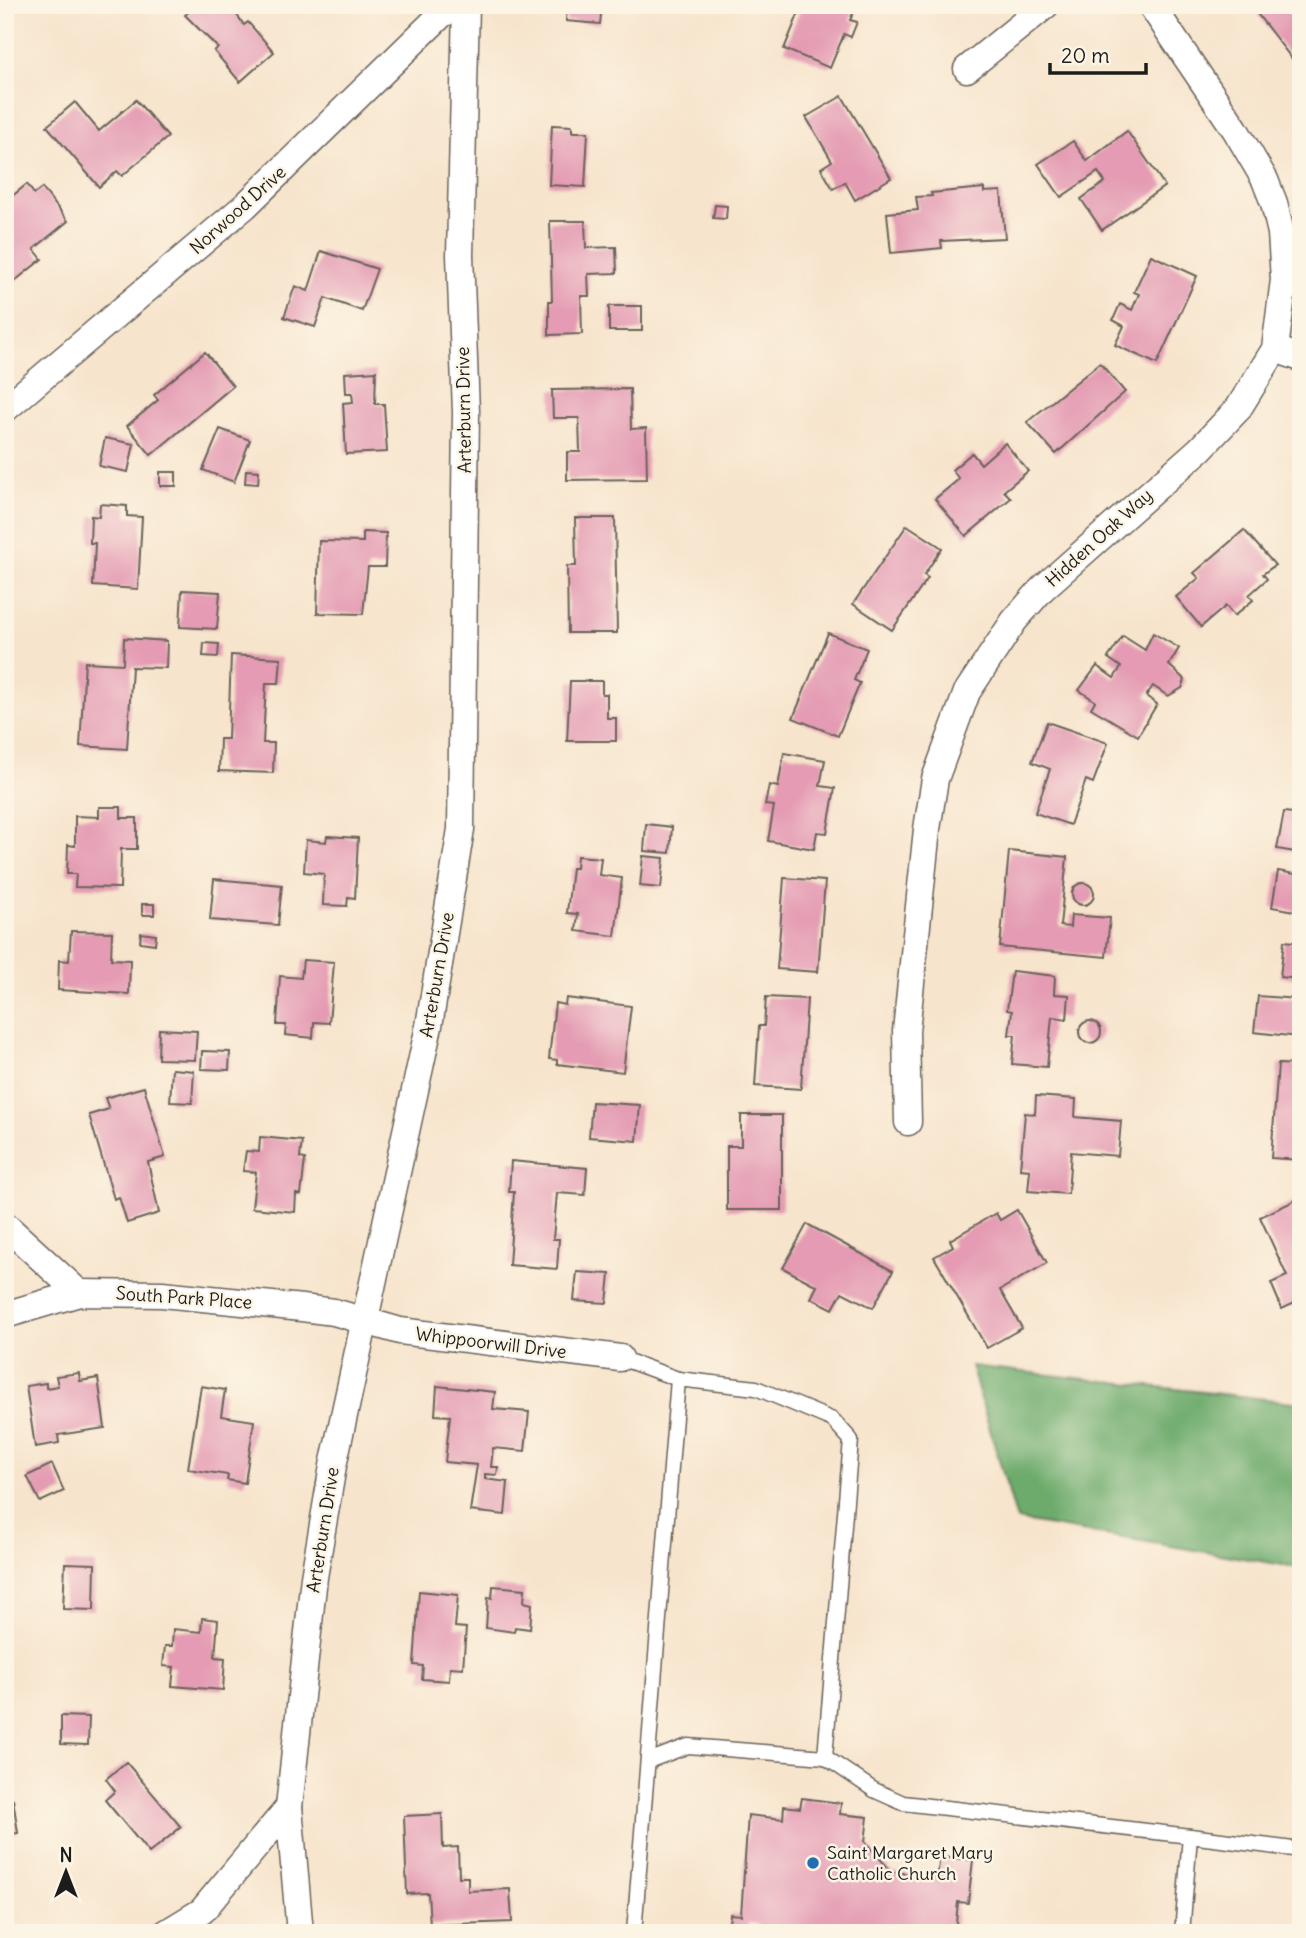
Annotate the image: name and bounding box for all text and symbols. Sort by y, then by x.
scale bar [1050,32,1147,76]
text: 20 m [1061,42,1110,69]
street label: Norwood Drive [185,160,291,259]
street label: Arterburn Drive [451,346,476,474]
street label: Hidden Oak Way [1040,483,1157,592]
street label: Arterburn Drive [414,910,459,1039]
street label: South Park Place [115,1281,253,1314]
street label: Whippoorwill Drive [414,1322,568,1363]
street label: Arterburn Drive [301,1465,344,1594]
north arrow [32,1836,102,1906]
place label: Saint Margaret Mary Catholic Church [827,1841,993,1885]
text: N [59,1843,73,1867]
marker: Saint Margaret Mary Catholic Church [805,1855,821,1871]

